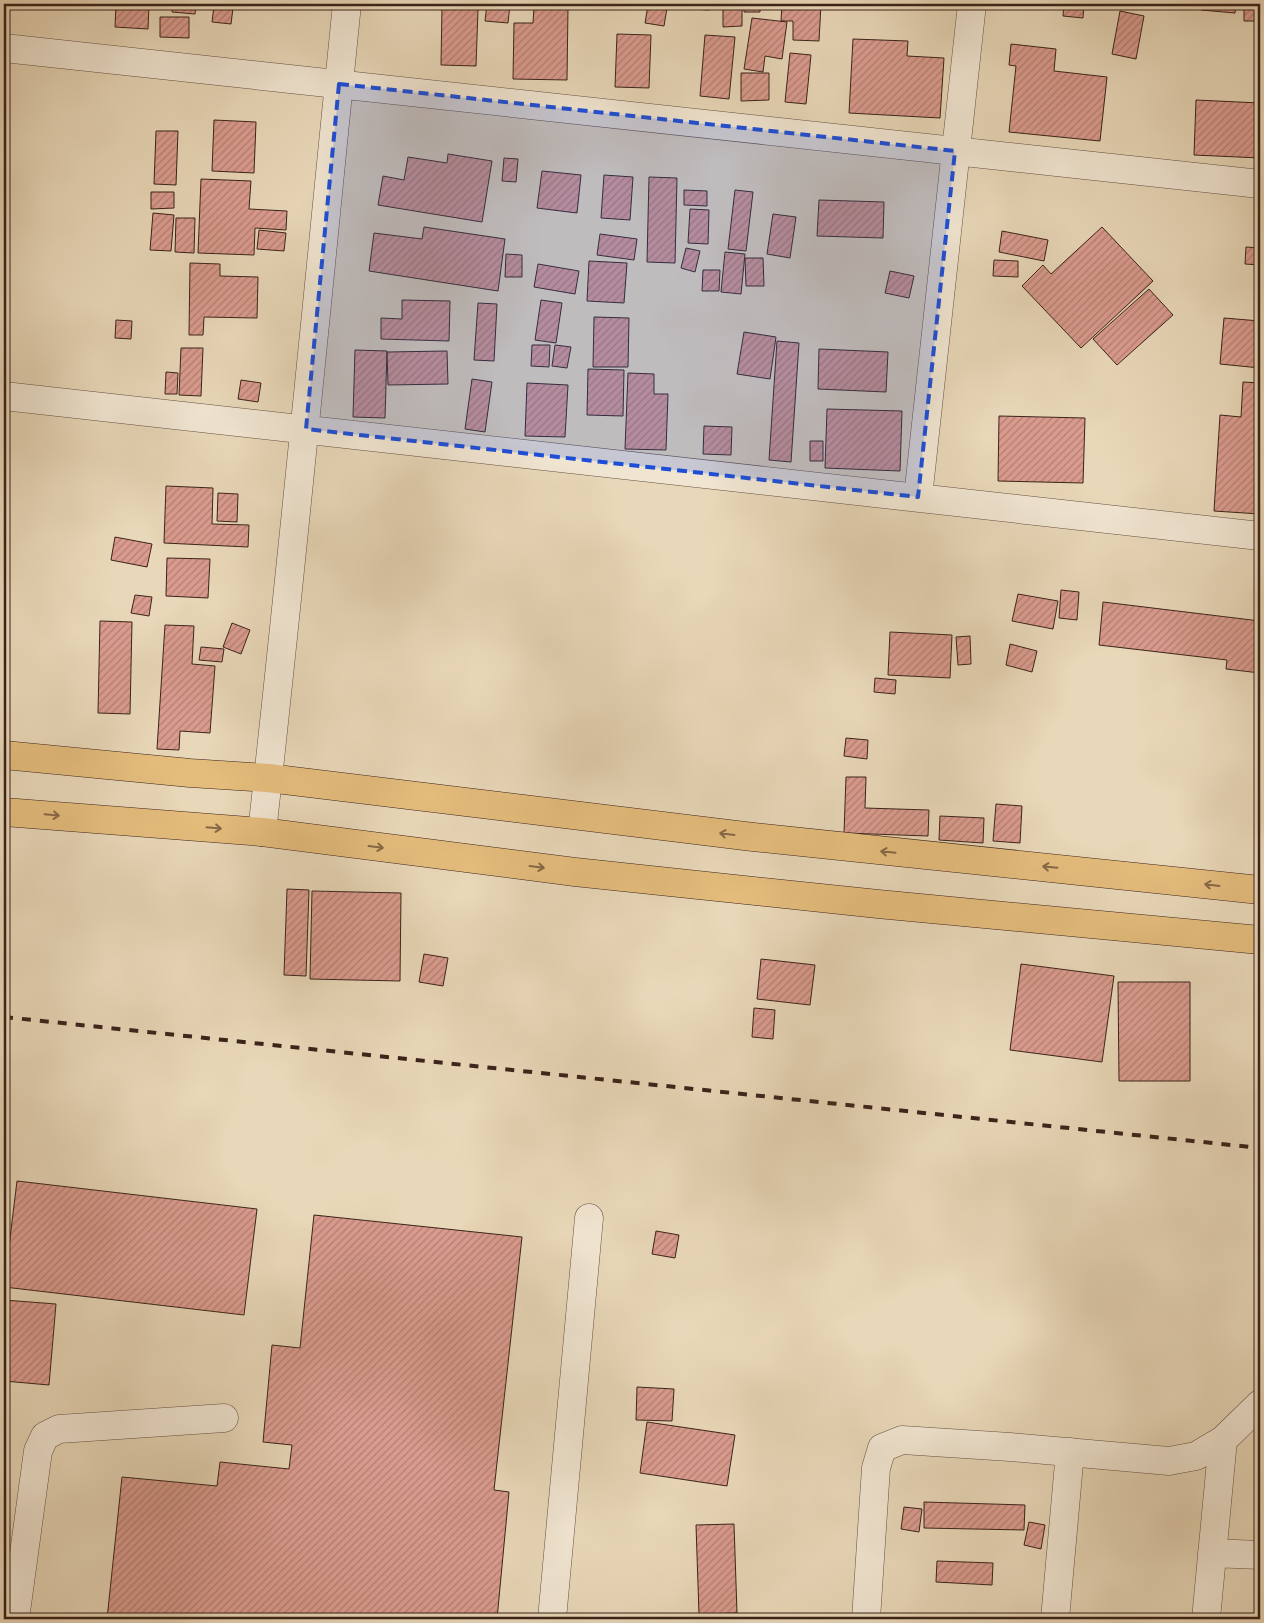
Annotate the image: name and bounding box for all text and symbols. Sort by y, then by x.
one-way arrow [44,811,60,820]
one-way arrow [206,824,222,833]
one-way arrow [719,829,735,839]
one-way arrow [367,842,383,852]
one-way arrow [881,847,897,857]
one-way arrow [529,862,545,872]
one-way arrow [1043,863,1059,872]
one-way arrow [1204,880,1220,890]

